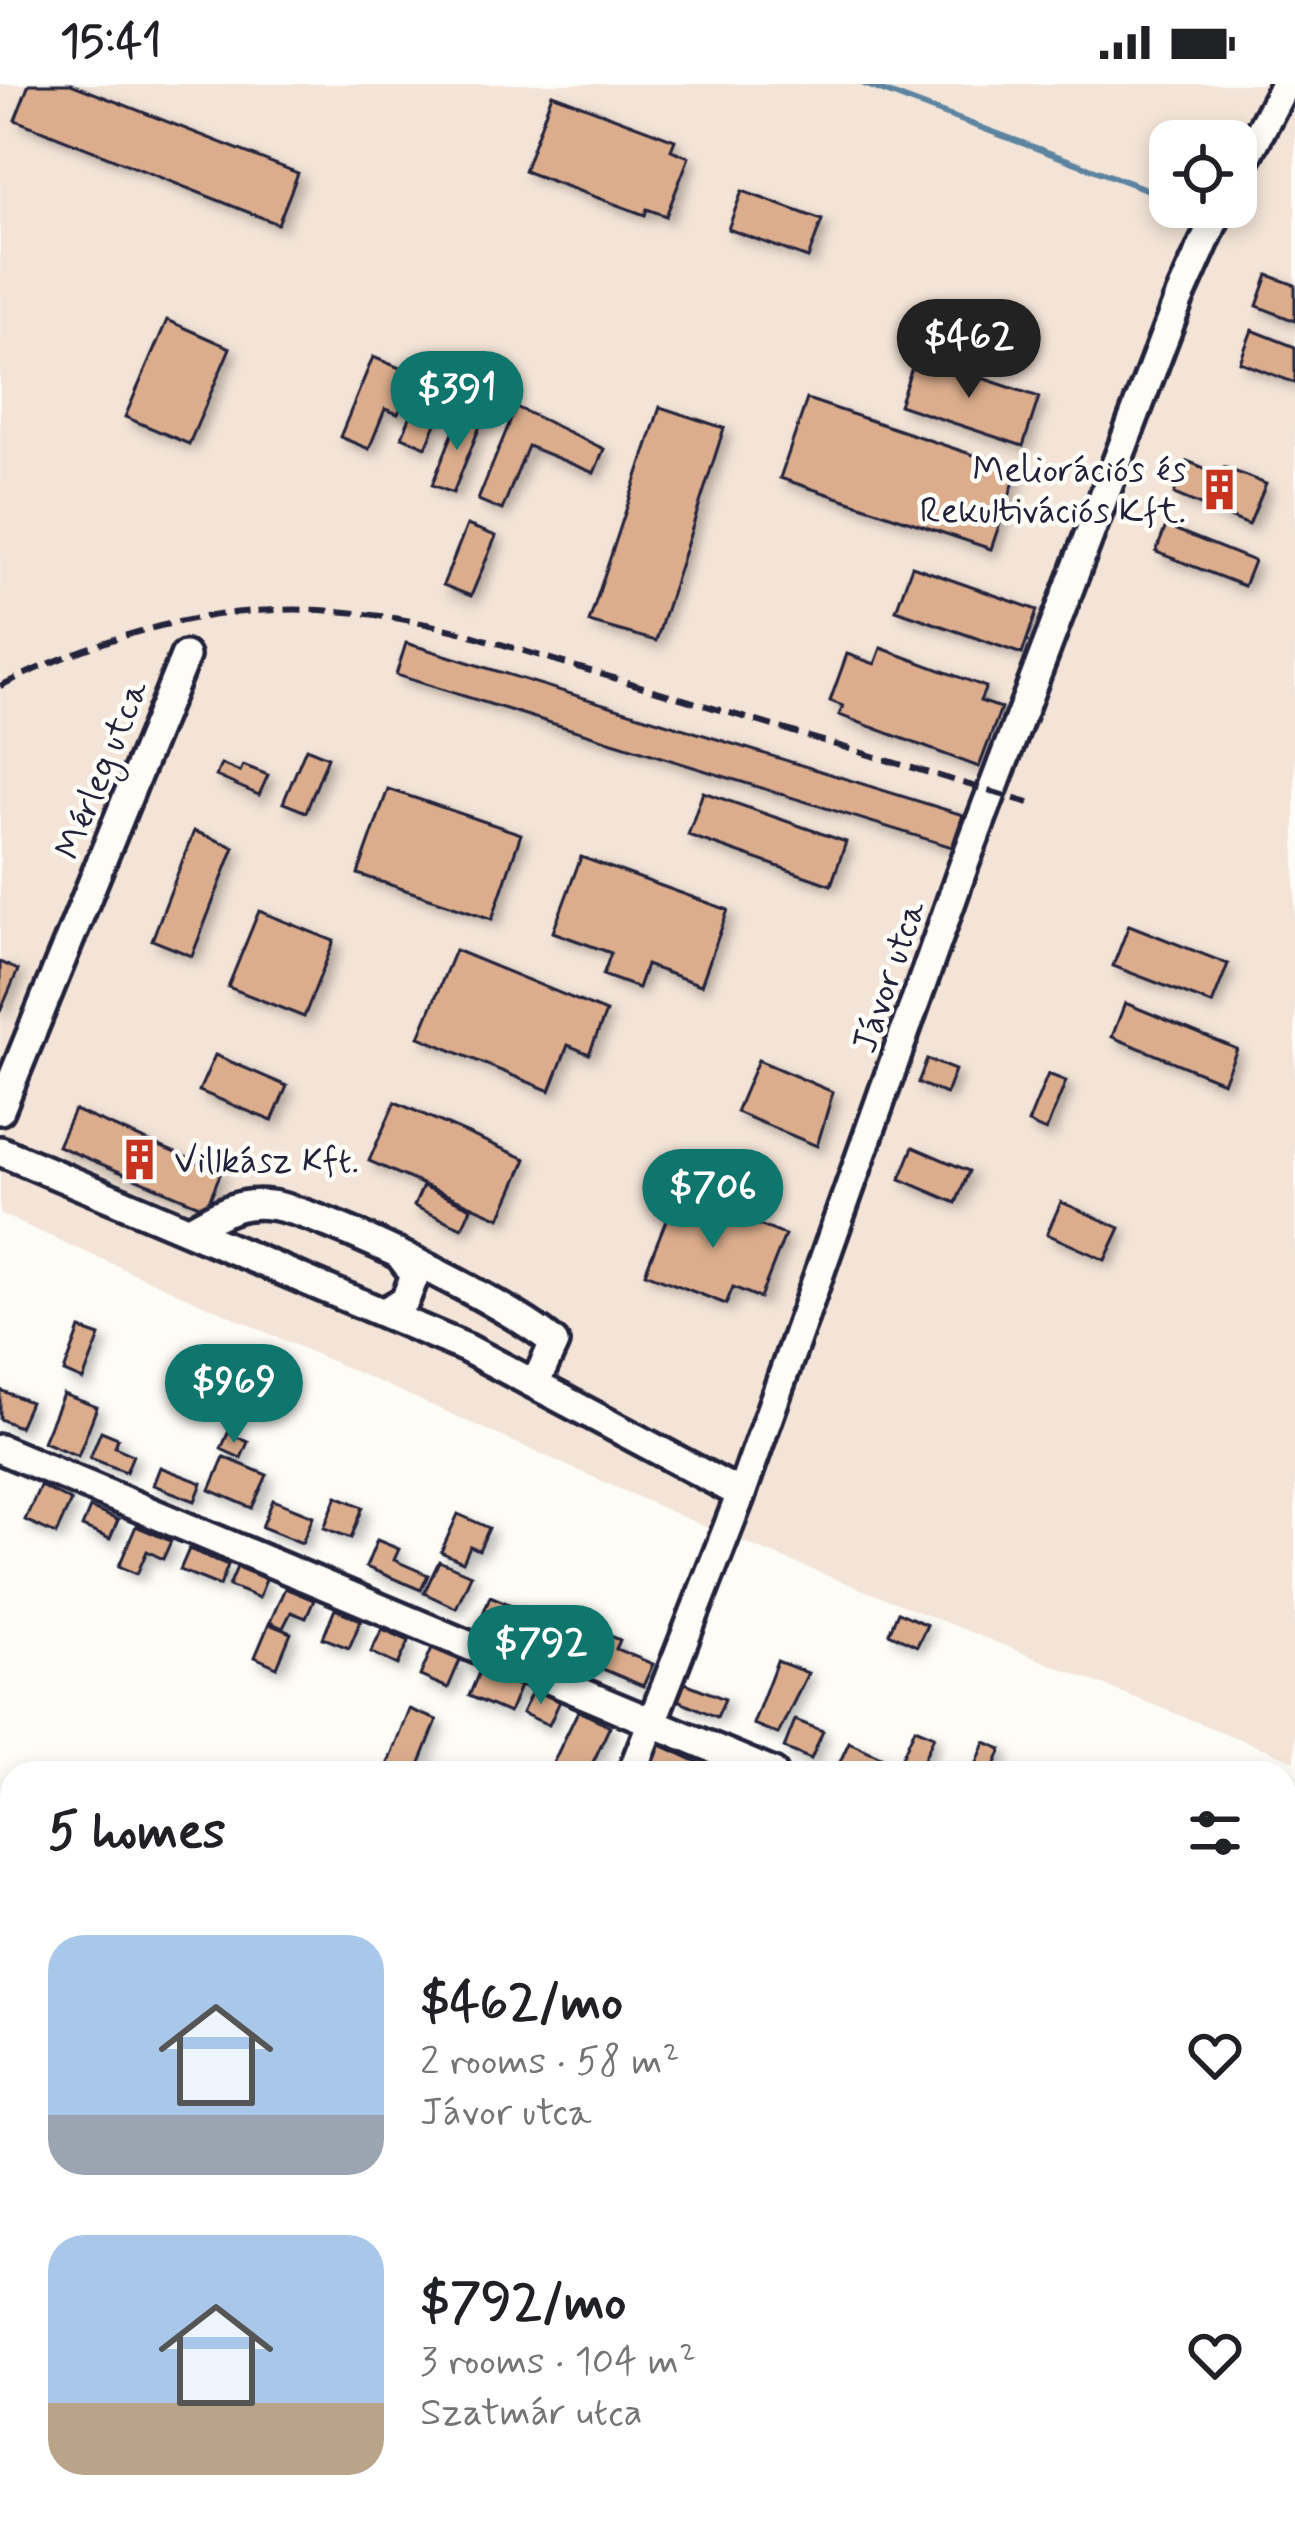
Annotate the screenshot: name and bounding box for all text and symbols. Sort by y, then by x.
text: 15:41 [60,13,162,72]
map controls [1149,120,1257,228]
button: locate [1149,120,1257,228]
pin: $462 [898,299,1040,401]
text: $462 [924,312,1014,363]
pin: $391 [386,351,528,453]
text: $391 [417,364,497,415]
place label: Meliorációs és Rekultivációs Kft. [920,448,1186,536]
building icon: Meliorációs és Rekultivációs Kft. [1197,466,1243,512]
street label: Mérleg utca [46,673,162,868]
street label: Jávor utca [842,894,938,1060]
building icon: Villkász Kft. [117,1136,163,1182]
place label: Villkász Kft. [174,1139,359,1186]
pin: $706 [642,1149,784,1251]
text: $706 [669,1162,757,1213]
pin: $969 [163,1344,305,1446]
text: $969 [192,1357,276,1408]
pin: $792 [470,1605,612,1707]
text: $792 [494,1618,588,1669]
text: 5 homes [48,1800,226,1866]
icon: filters [1182,1800,1248,1866]
text: $462/mo [420,1971,623,2037]
icon: home [144,1983,288,2127]
icon: heart [1182,2022,1248,2088]
text: 2 rooms · 58 m² [420,2037,680,2088]
text: Jávor utca [420,2088,591,2139]
text: $792/mo [420,2271,626,2337]
icon: home [144,2283,288,2427]
icon: heart [1182,2322,1248,2388]
text: 3 rooms · 104 m² [420,2337,696,2388]
text: Szatmár utca [420,2388,643,2439]

